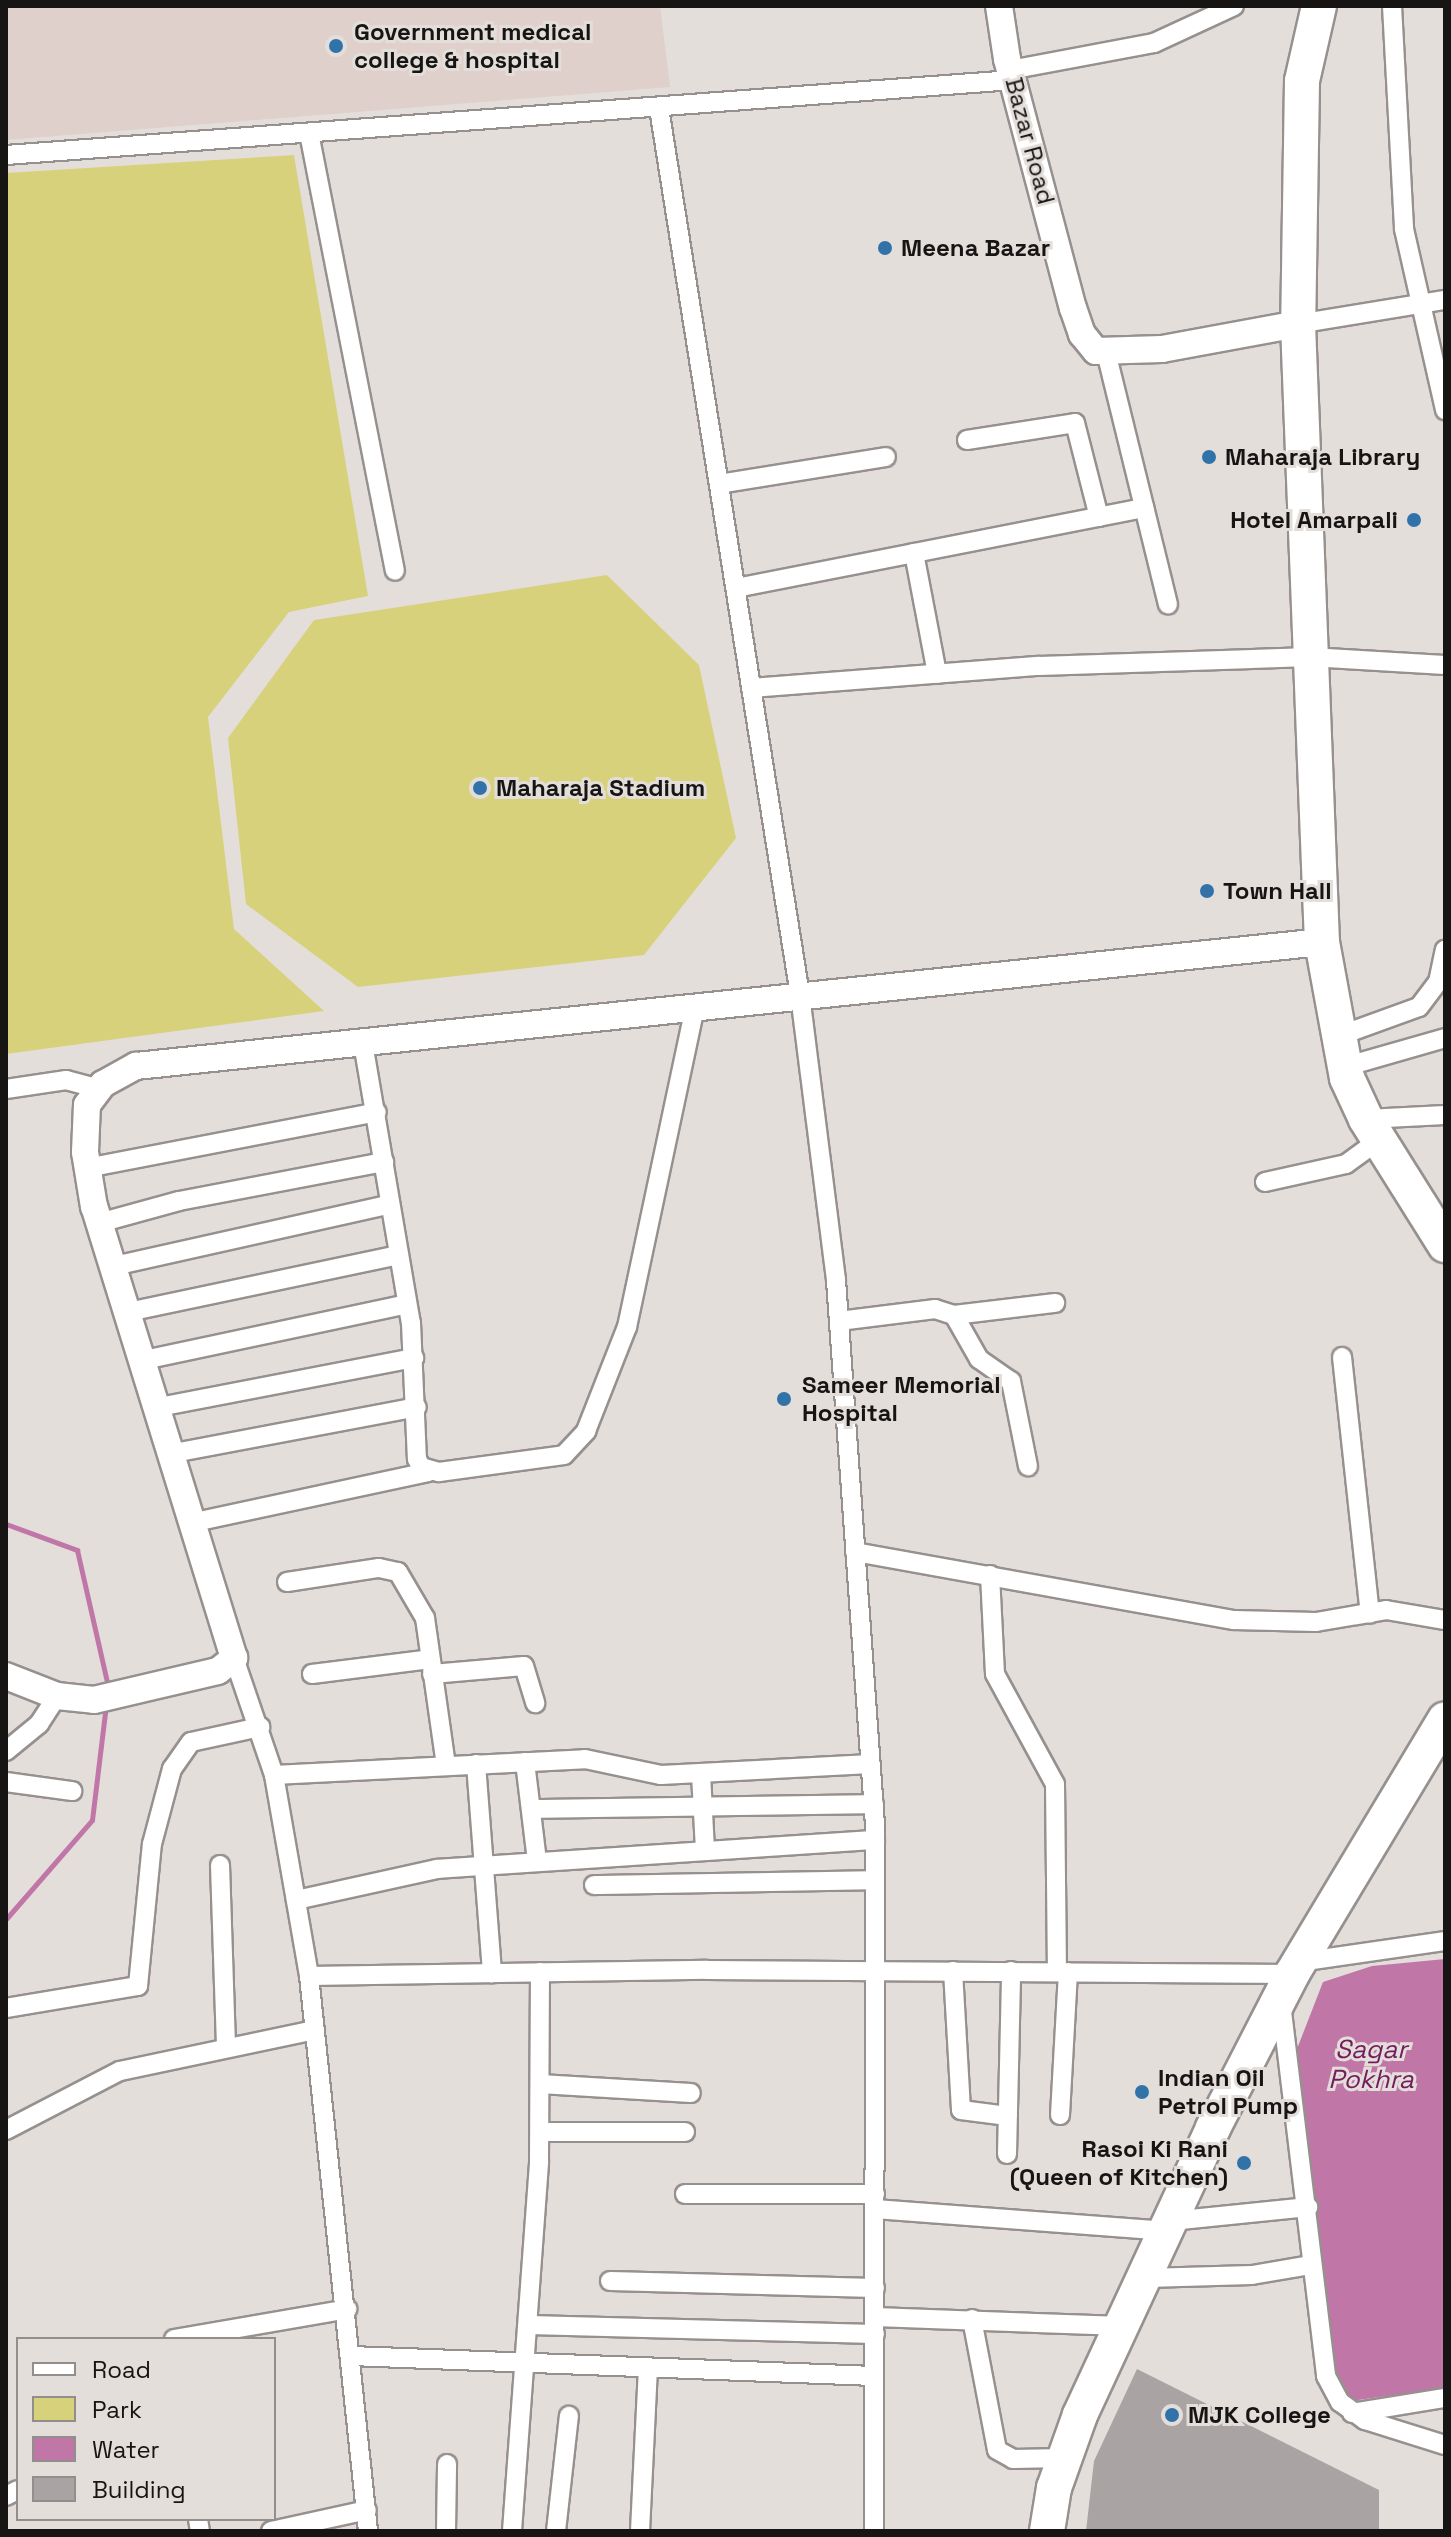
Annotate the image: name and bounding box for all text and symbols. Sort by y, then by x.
place label: Government medical college & hospital [354,18,591,74]
marker: Government medical college & hospital [325,35,347,57]
street label: Bazar Road [999,74,1061,208]
place label: Meena Bazar [901,234,1050,262]
marker: Meena Bazar [876,239,894,257]
place label: Maharaja Library [1225,443,1420,471]
marker: Maharaja Library [1200,448,1218,466]
place label: Hotel Amarpali [1230,506,1398,534]
marker: Hotel Amarpali [1405,511,1423,529]
place label: Maharaja Stadium [496,774,705,802]
marker: Maharaja Stadium [471,779,489,797]
place label: Town Hall [1223,877,1332,905]
marker: Town Hall [1198,882,1216,900]
place label: Sameer Memorial Hospital [802,1371,1001,1427]
marker: Sameer Memorial Hospital [773,1388,795,1410]
water label: Sagar Pokhra [1328,2034,1414,2096]
place label: Indian Oil Petrol Pump [1158,2064,1298,2120]
marker: Indian Oil Petrol Pump [1133,2083,1151,2101]
place label: Rasoi Ki Rani (Queen of Kitchen) [1010,2135,1228,2191]
marker: Rasoi Ki Rani (Queen of Kitchen) [1235,2154,1253,2172]
legend [16,2337,276,2521]
text: Road [92,2354,151,2385]
text: Park [92,2394,142,2425]
place label: MJK College [1188,2401,1331,2429]
marker: MJK College [1163,2406,1181,2424]
text: Water [92,2434,160,2465]
text: Building [92,2474,186,2505]

